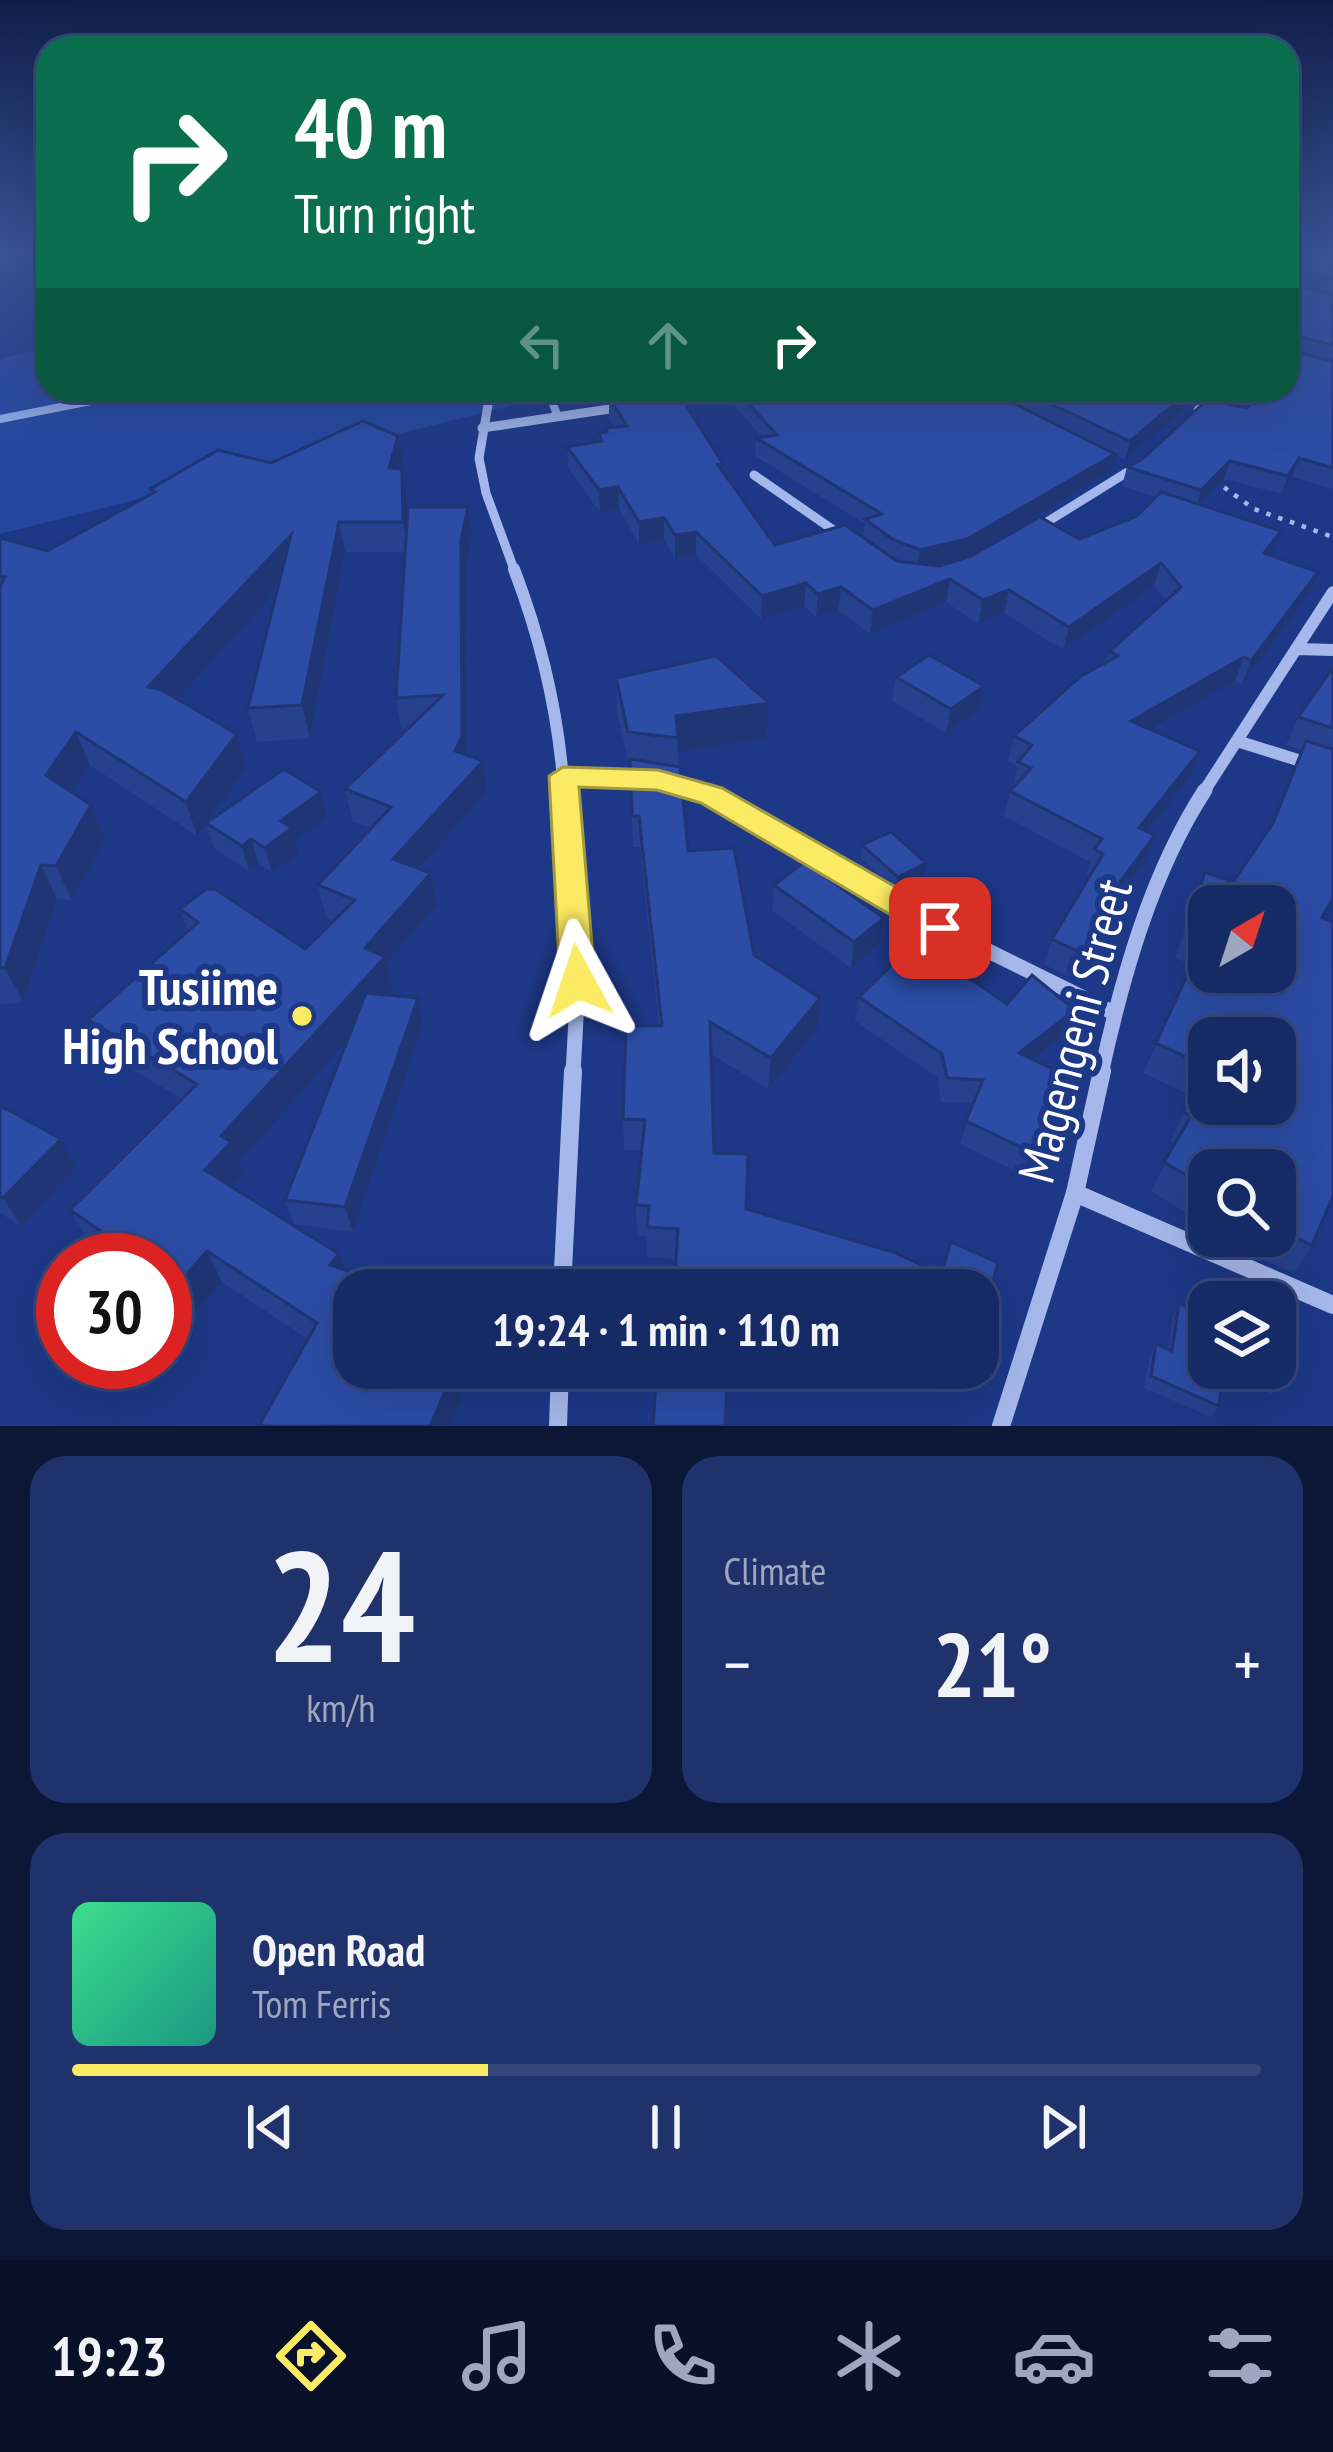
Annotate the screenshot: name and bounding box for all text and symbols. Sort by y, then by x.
text: 40 m [294,72,447,181]
icon: right [96,84,252,240]
text: Turn right [294,178,475,248]
icon: left [509,312,575,378]
icon: ahead [635,312,701,378]
icon: right [761,312,827,378]
street label: Magengeni Street [1002,872,1146,1190]
pin [889,877,991,979]
north arrow [1188,885,1296,993]
map controls [1188,885,1296,1389]
icon: arrive [907,895,973,961]
position arrow [515,918,641,1044]
place label: Tusiime High School [62,953,279,1078]
marker: Tusiime High School [289,1003,315,1029]
button: sound [1188,1017,1296,1125]
button: search [1188,1149,1296,1257]
speed limit sign: 30 [36,1233,192,1389]
button: layers [1188,1281,1296,1389]
text: 19:24 · 1 min · 110 m [492,1300,840,1358]
text: 24 [266,1503,415,1705]
text: Climate [724,1545,826,1596]
text: 21° [933,1605,1052,1722]
text: − [724,1621,751,1706]
text: + [1234,1621,1261,1706]
text: km/h [306,1682,375,1733]
text: Open Road [252,1920,425,1978]
text: Tom Ferris [252,1978,391,2029]
icon: previous [237,2094,303,2160]
icon: pause [633,2094,699,2160]
icon: next [1030,2094,1096,2160]
icon: directions [269,2314,353,2398]
icon: music [455,2314,539,2398]
icon: phone [641,2314,725,2398]
icon: climate [827,2314,911,2398]
icon: car [1012,2314,1096,2398]
icon: filters [1198,2314,1282,2398]
text: 19:23 [51,2321,168,2391]

